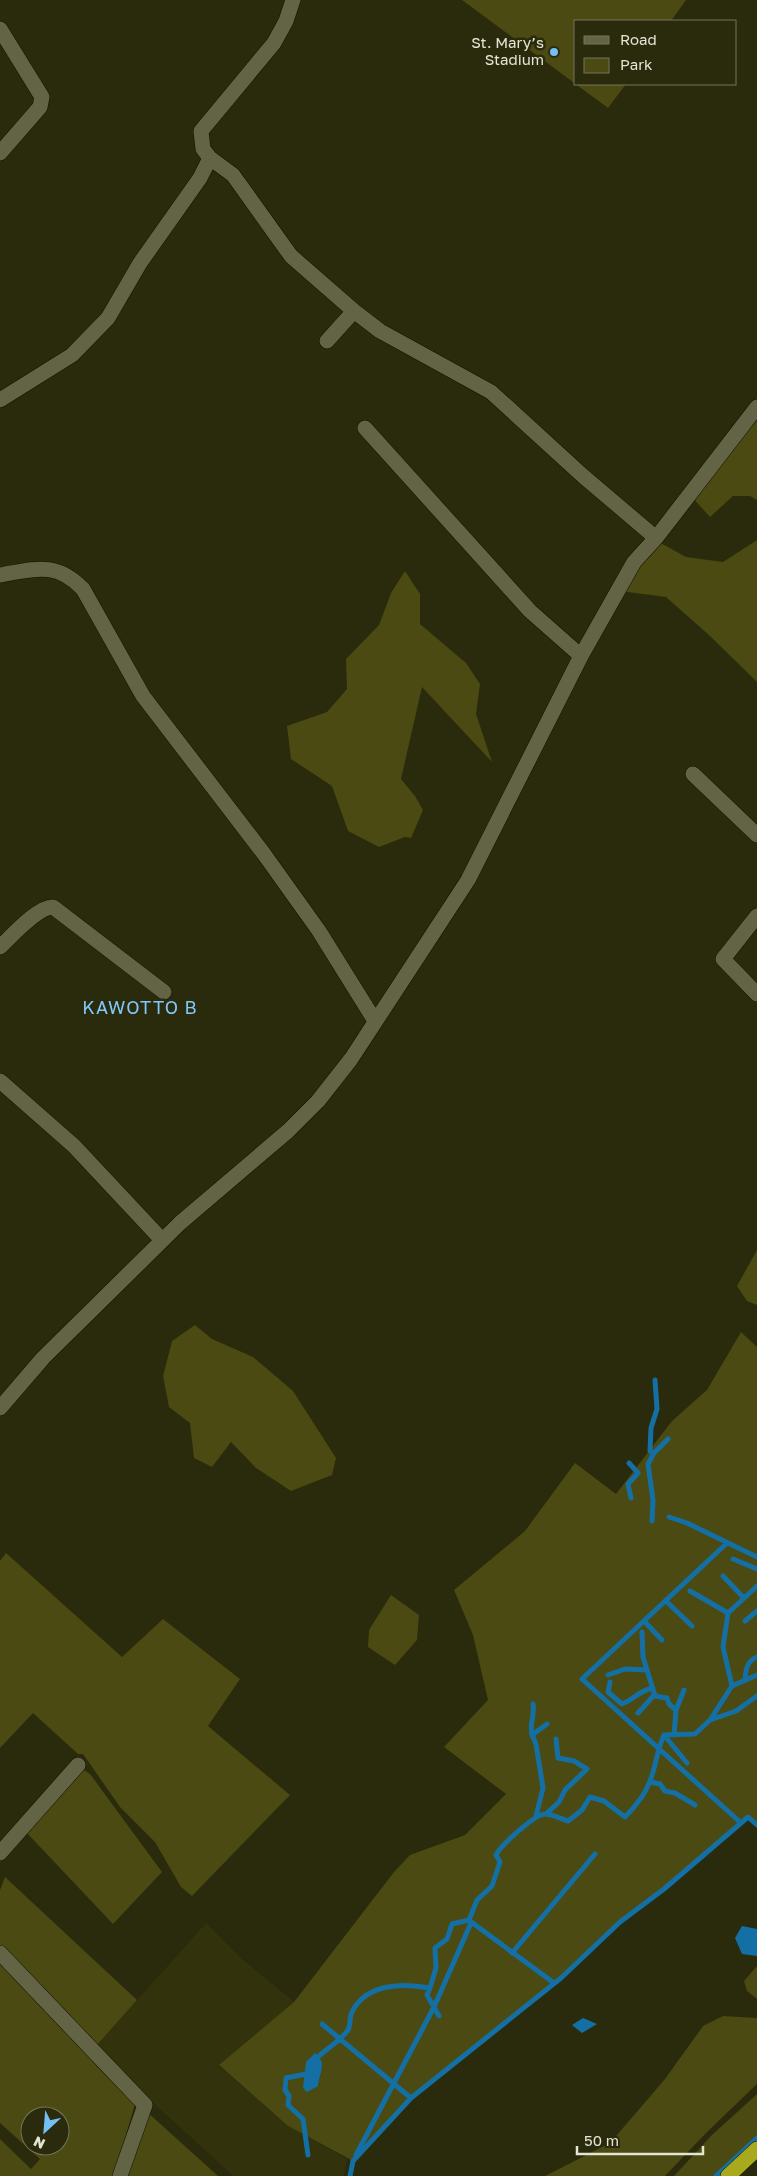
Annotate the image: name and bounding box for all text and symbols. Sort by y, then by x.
legend [574,20,737,85]
text: Road [620,30,657,48]
place label: St. Mary’s Stadium [471,33,544,68]
marker: St. Mary’s Stadium [548,46,560,58]
text: Park [620,55,653,73]
district label: KAWOTTO B [82,996,198,1018]
north arrow [20,2106,70,2156]
scale bar [577,2124,703,2156]
text: 50 m [584,2131,619,2149]
text: N [31,2133,48,2153]

